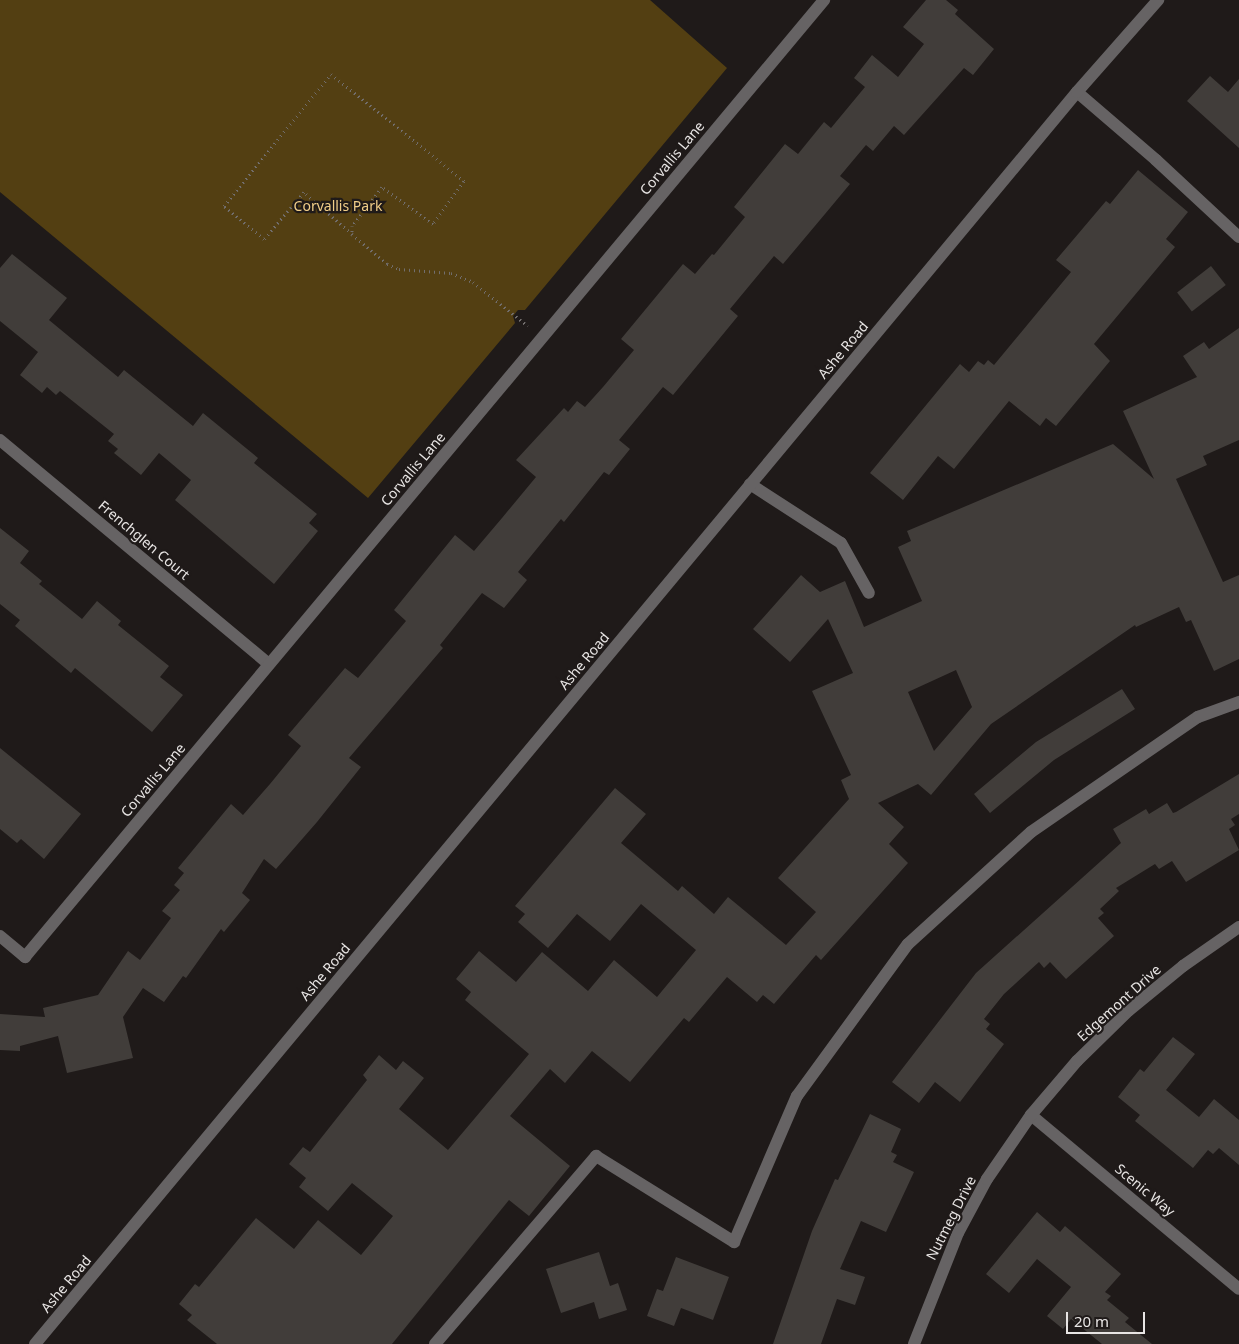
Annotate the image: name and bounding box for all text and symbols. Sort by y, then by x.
street label: Corvallis Lane [636,118,708,198]
park label: Corvallis Park [294,198,382,214]
street label: Ashe Road [814,318,872,382]
street label: Corvallis Lane [377,429,449,509]
street label: Frenchglen Court [95,497,193,583]
street label: Ashe Road [555,629,613,693]
street label: Corvallis Lane [117,740,189,820]
street label: Ashe Road [296,940,354,1004]
street label: Edgemont Drive [1074,961,1164,1045]
street label: Scenic Way [1112,1160,1178,1220]
street label: Nutmeg Drive [923,1173,979,1263]
street label: Ashe Road [37,1252,95,1316]
scale bar [1069,1302,1148,1334]
text: 20 m [1074,1311,1109,1331]

